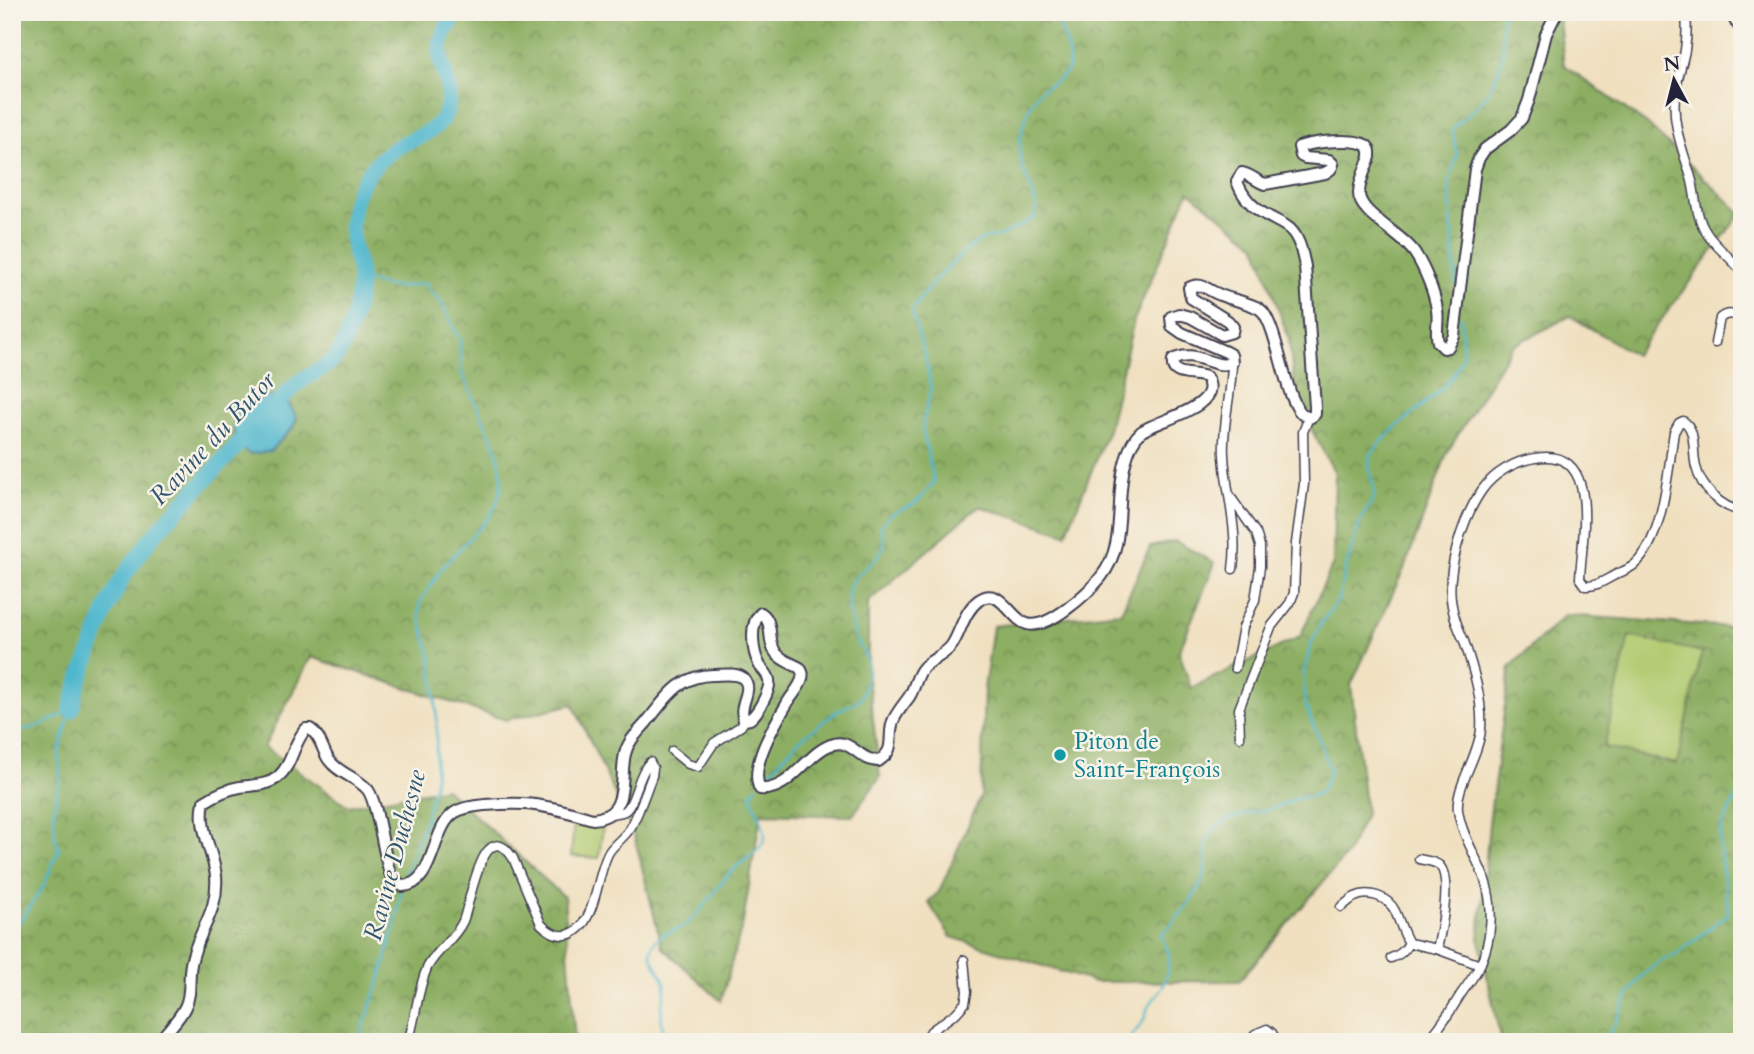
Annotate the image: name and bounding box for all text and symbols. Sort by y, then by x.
north arrow [1638,46,1708,116]
text: N [1662,50,1682,78]
water label: Ravine du Butor [142,363,284,513]
place label: Piton de Saint-François [1074,725,1220,786]
marker: Piton de Saint-François [1052,747,1068,763]
water label: Ravine Duchesne [355,765,434,945]

